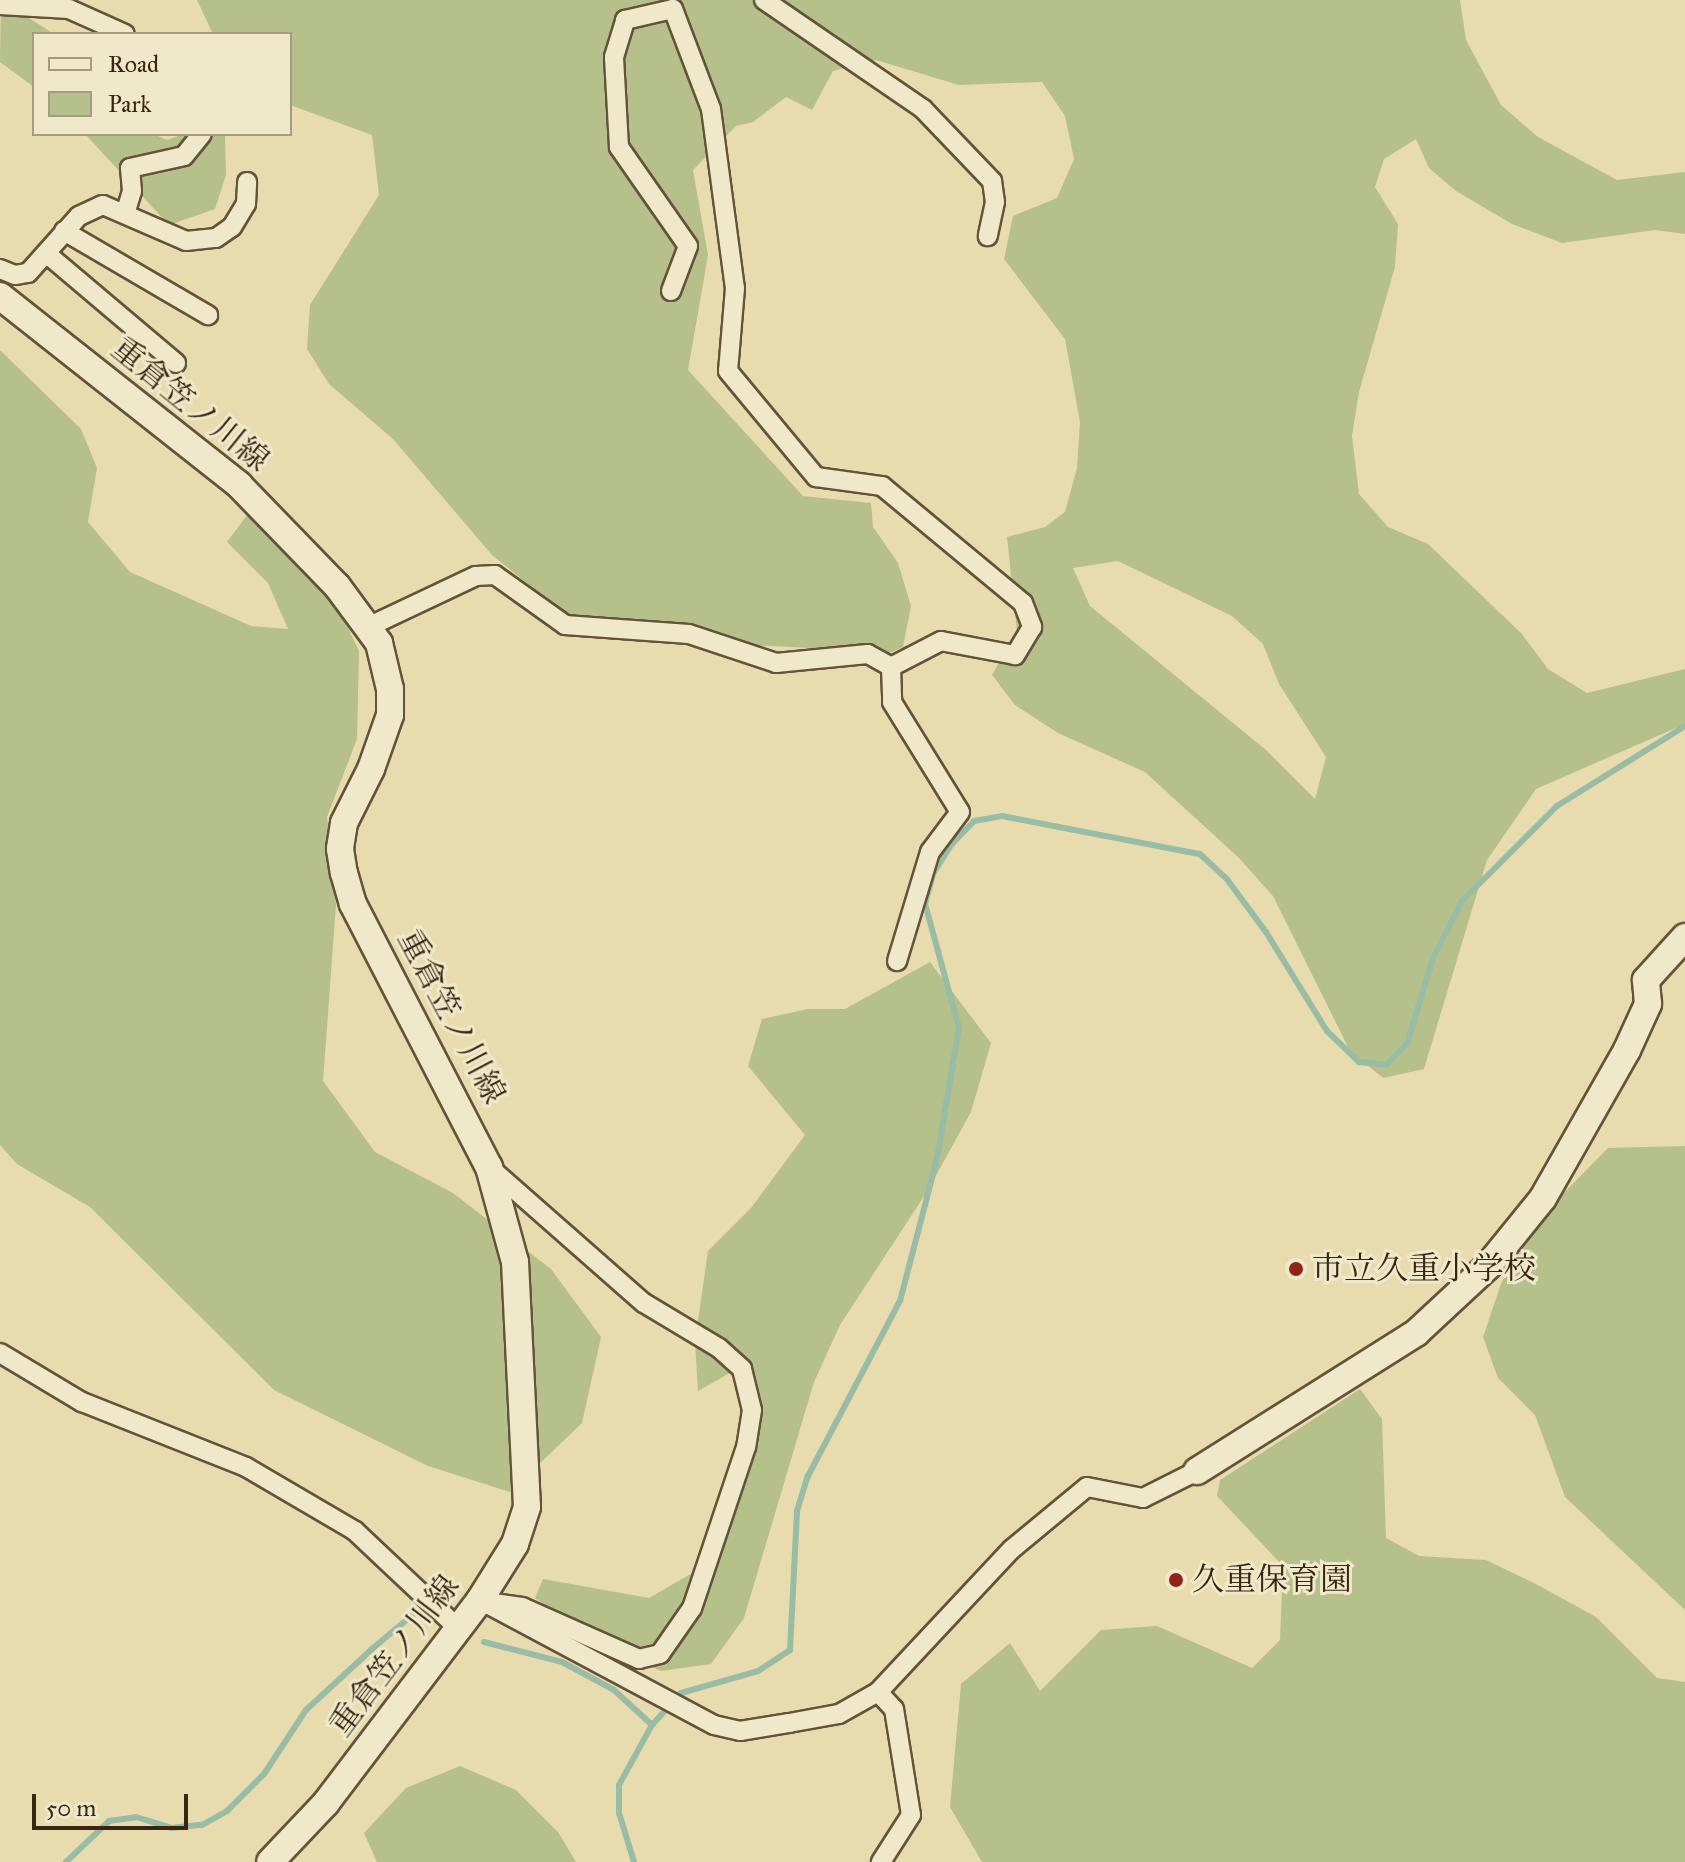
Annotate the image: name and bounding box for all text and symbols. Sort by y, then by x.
legend [32,32,292,136]
text: Road [108,49,159,79]
text: Park [108,89,151,119]
street label: 重倉笠ノ川線 [103,330,277,480]
street label: 重倉笠ノ川線 [389,923,513,1111]
place label: 市立久重小学校 [1312,1250,1536,1288]
marker: 市立久重小学校 [1287,1260,1305,1278]
place label: 久重保育園 [1192,1561,1352,1599]
street label: 重倉笠ノ川線 [322,1568,468,1744]
marker: 久重保育園 [1167,1571,1185,1589]
scale bar [36,1778,192,1828]
text: 50 m [46,1793,96,1823]

